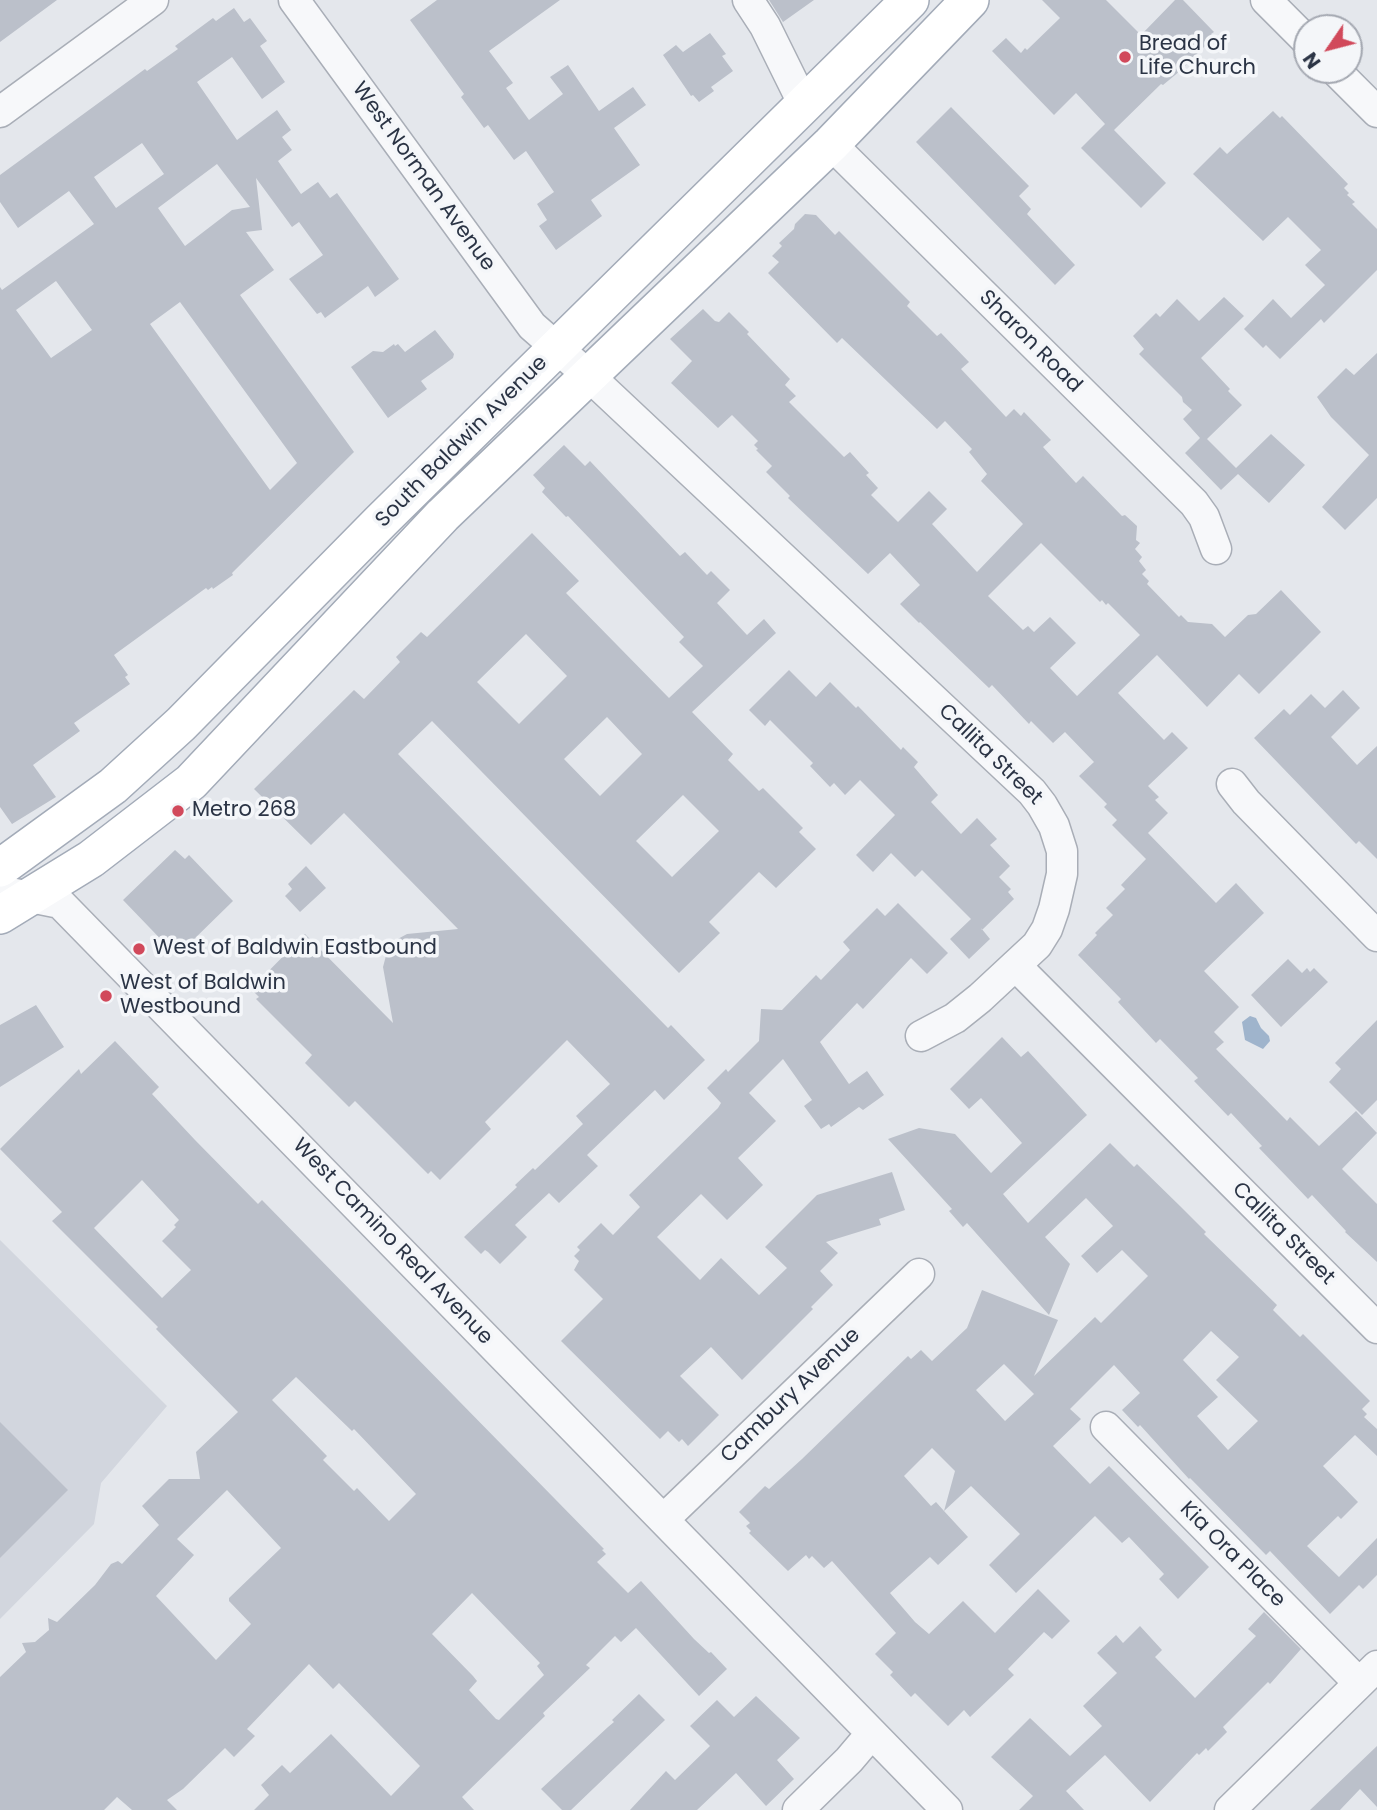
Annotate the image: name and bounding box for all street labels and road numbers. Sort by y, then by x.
street label: West Norman Avenue [346,78,500,276]
street label: Sharon Road [973,285,1087,399]
street label: South Baldwin Avenue [371,351,553,533]
street label: Callita Street [933,699,1047,811]
street label: West Camino Real Avenue [287,1134,497,1350]
street label: Callita Street [1226,1177,1340,1291]
street label: Cambury Avenue [716,1323,866,1469]
street label: Kia Ora Place [1174,1497,1290,1613]

